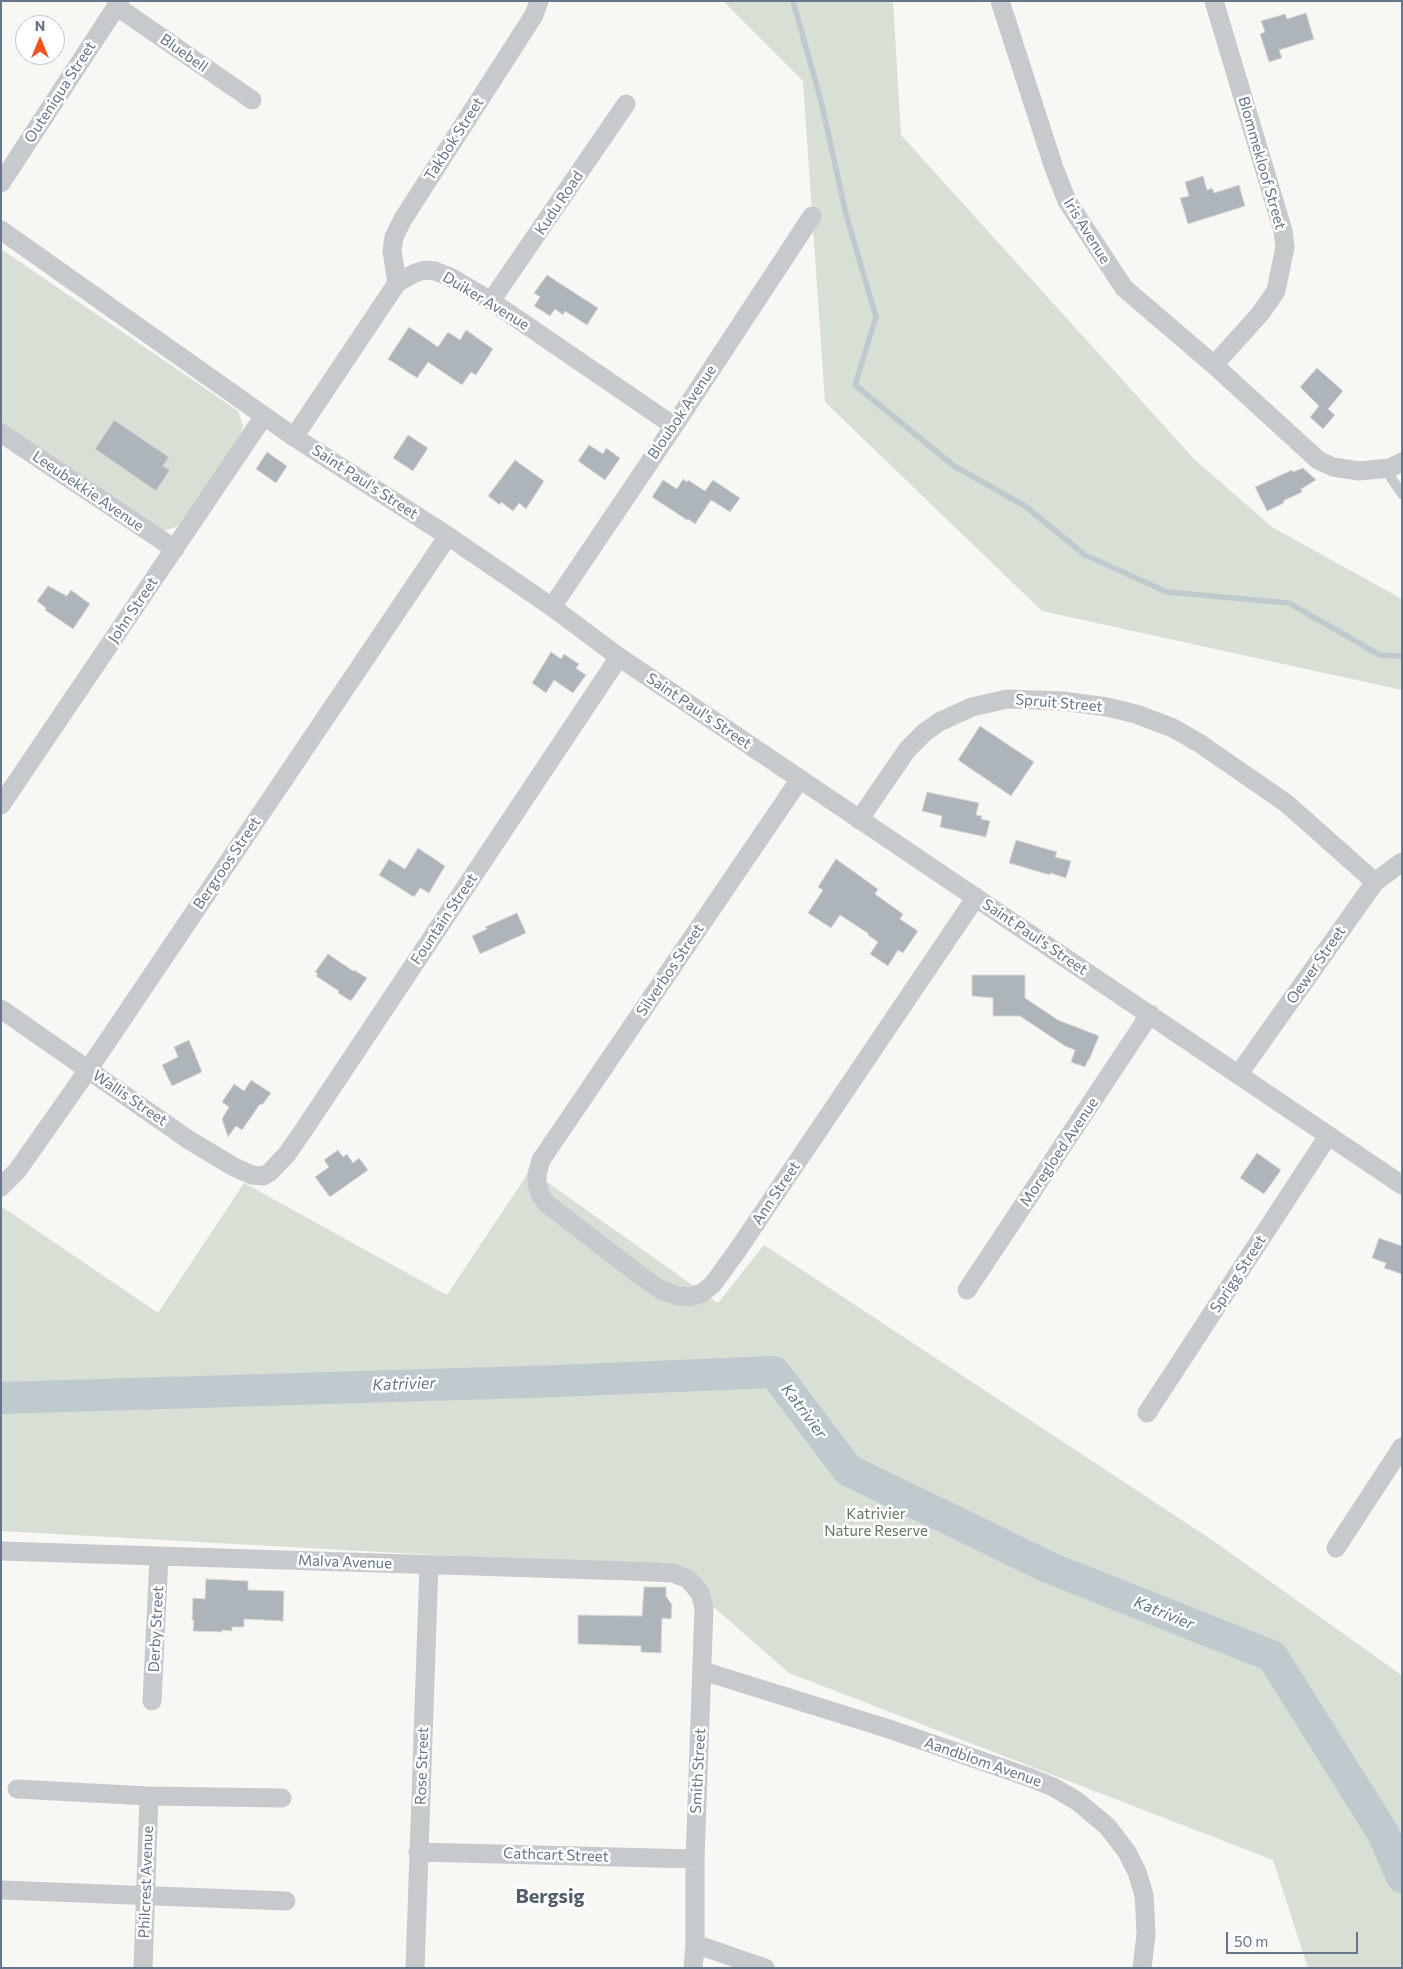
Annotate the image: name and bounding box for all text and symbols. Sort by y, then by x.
north arrow [15,15,65,65]
text: N [35,17,45,34]
street label: Bluebell [157,30,211,76]
street label: Outeniqua Street [21,38,99,146]
street label: Takbok Street [420,94,488,184]
street label: Blommekloof Street [1234,94,1290,232]
street label: Kudu Road [531,168,587,238]
street label: Iris Avenue [1060,195,1114,267]
street label: Duiker Avenue [439,268,533,334]
street label: Bloubok Avenue [644,362,720,462]
street label: Saint Paul's Street [309,441,421,523]
street label: Leeubekkie Avenue [29,447,147,535]
street label: John Street [104,574,162,646]
street label: Saint Paul's Street [643,669,755,753]
street label: Spruit Street [1015,690,1103,716]
street label: Bergroos Street [190,813,264,913]
street label: Fountain Street [407,870,481,968]
street label: Saint Paul's Street [979,895,1091,979]
street label: Silverbos Street [632,920,708,1020]
street label: Oewer Street [1283,923,1349,1007]
street label: Wallis Street [89,1067,171,1129]
street label: Moregloed Avenue [1016,1094,1102,1210]
street label: Ann Street [748,1158,804,1228]
street label: Sprigg Street [1206,1232,1270,1316]
water label: Katrivier [372,1373,436,1395]
water label: Katrivier [777,1380,831,1442]
park label: Katrivier Nature Reserve [824,1505,928,1540]
street label: Malva Avenue [298,1551,392,1573]
street label: Derby Street [145,1585,167,1673]
water label: Katrivier [1131,1592,1197,1634]
street label: Rose Street [412,1727,432,1805]
street label: Smith Street [687,1728,709,1814]
street label: Aandblom Avenue [922,1733,1044,1791]
street label: Philcrest Avenue [135,1825,157,1939]
street label: Cathcart Street [503,1844,609,1866]
district label: Bergsig [516,1884,584,1908]
scale bar [1228,1922,1360,1954]
text: 50 m [1234,1932,1268,1950]

